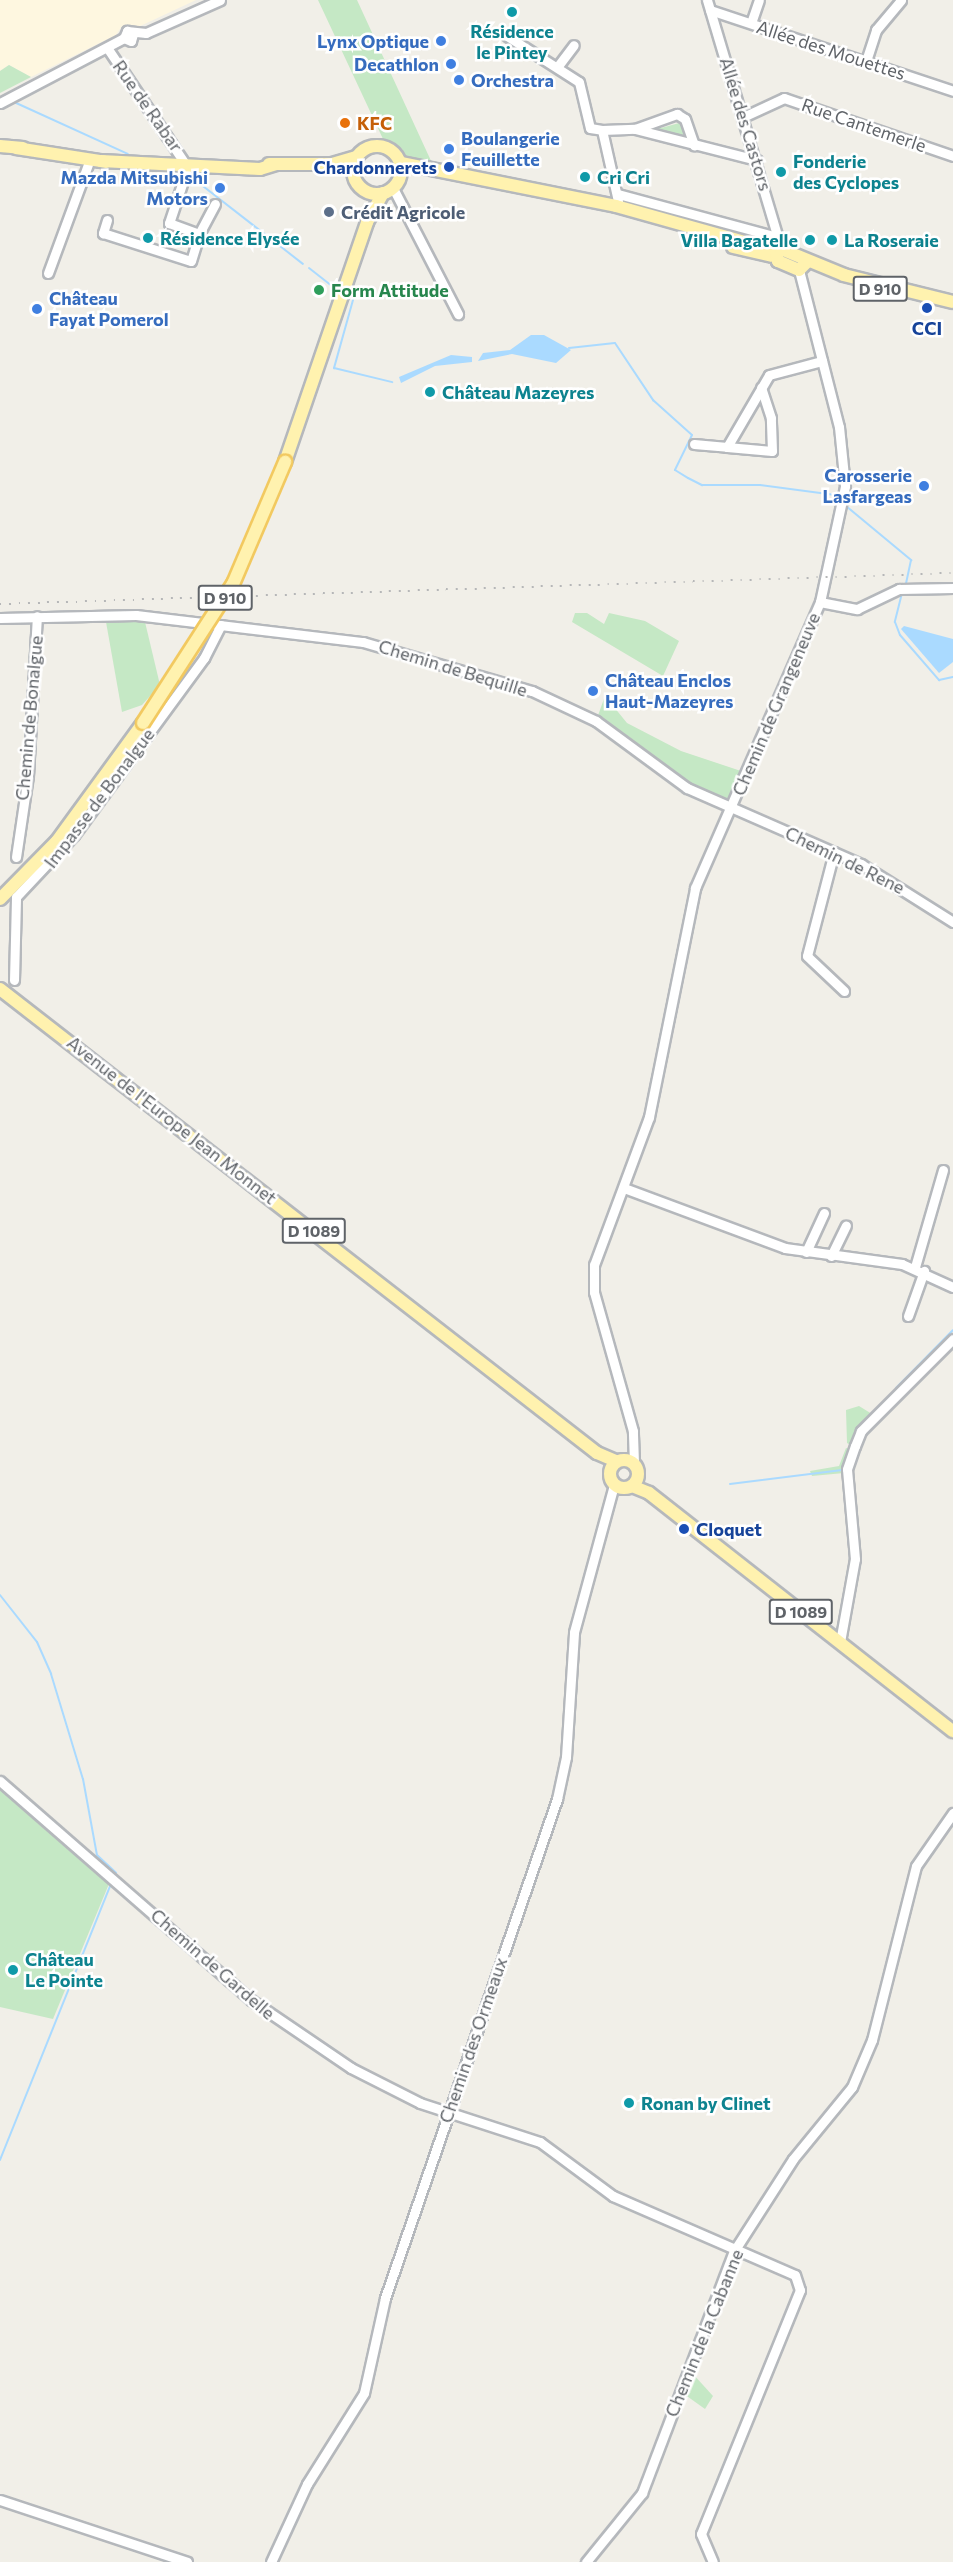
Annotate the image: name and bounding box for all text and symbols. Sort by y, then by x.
marker: Résidence le Pintey [505,5,519,19]
street label: Allée des Mouettes [754,16,908,84]
place label: Résidence le Pintey [470,21,554,63]
place label: Lynx Optique [317,30,429,52]
marker: Lynx Optique [434,34,448,48]
place label: Decathlon [354,53,439,75]
street label: Allée des Castors [715,55,777,193]
street label: Rue de Rabar [108,56,188,156]
marker: Decathlon [444,57,458,71]
place label: Orchestra [471,69,554,91]
marker: Orchestra [452,73,466,87]
street label: Rue Cantemerle [799,94,929,156]
place label: KFC [357,112,392,134]
marker: KFC [338,116,352,130]
place label: Boulangerie Feuillette [461,128,560,170]
marker: Boulangerie Feuillette [442,142,456,156]
place label: Fonderie des Cyclopes [793,151,899,194]
place label: Chardonnerets [313,156,437,178]
marker: Chardonnerets [442,160,456,174]
marker: Fonderie des Cyclopes [774,165,788,179]
place label: Cri Cri [597,166,650,188]
place label: Mazda Mitsubishi Motors [61,167,208,210]
marker: Cri Cri [578,170,592,184]
marker: Mazda Mitsubishi Motors [213,181,227,195]
place label: Crédit Agricole [341,201,465,223]
marker: Crédit Agricole [322,205,336,219]
place label: Résidence Elysée [160,227,299,249]
place label: Villa Bagatelle [680,229,798,251]
place label: La Roseraie [844,229,939,251]
marker: Résidence Elysée [141,231,155,245]
marker: Villa Bagatelle [803,233,817,247]
marker: La Roseraie [825,233,839,247]
road number: D 910 [852,276,908,302]
place label: Form Attitude [331,279,449,301]
marker: Form Attitude [312,283,326,297]
place label: Château Fayat Pomerol [49,288,169,330]
marker: CCI [920,301,934,315]
marker: Château Fayat Pomerol [30,302,44,316]
place label: CCI [912,317,942,339]
place label: Château Mazeyres [442,381,594,403]
marker: Château Mazeyres [423,385,437,399]
place label: Carosserie Lasfargeas [823,465,912,508]
marker: Carosserie Lasfargeas [917,479,931,493]
road number: D 910 [196,585,254,611]
street label: Chemin de Grangeneuve [728,609,824,799]
street label: Chemin de Bonalgue [11,635,47,801]
street label: Chemin de Bequille [376,635,530,701]
place label: Château Enclos Haut-Mazeyres [605,670,733,712]
marker: Château Enclos Haut-Mazeyres [586,684,600,698]
street label: Impasse de Bonalgue [39,724,159,872]
street label: Chemin de Rene [782,822,908,898]
street label: Avenue de l'Europe Jean Monnet [63,1031,281,1209]
road number: D 1089 [281,1218,347,1244]
place label: Cloquet [696,1518,762,1540]
marker: Cloquet [677,1522,691,1536]
road number: D 1089 [768,1599,834,1625]
street label: Chemin de Gardelle [146,1904,280,2024]
place label: Château Le Pointe [25,1949,103,1992]
street label: Chemin des Ormeaux [434,1954,512,2126]
marker: Château Le Pointe [6,1963,20,1977]
place label: Ronan by Clinet [641,2092,771,2114]
marker: Ronan by Clinet [622,2096,636,2110]
street label: Chemin de la Cabanne [660,2246,748,2420]

